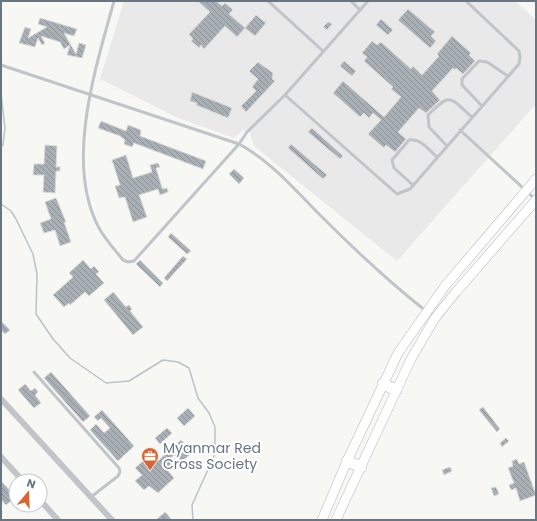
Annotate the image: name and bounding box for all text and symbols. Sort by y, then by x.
place label: Myanmar Red Cross Society [163,438,261,474]
office icon: Myanmar Red Cross Society [140,446,160,471]
north arrow [8,473,48,513]
text: N [25,475,38,492]

